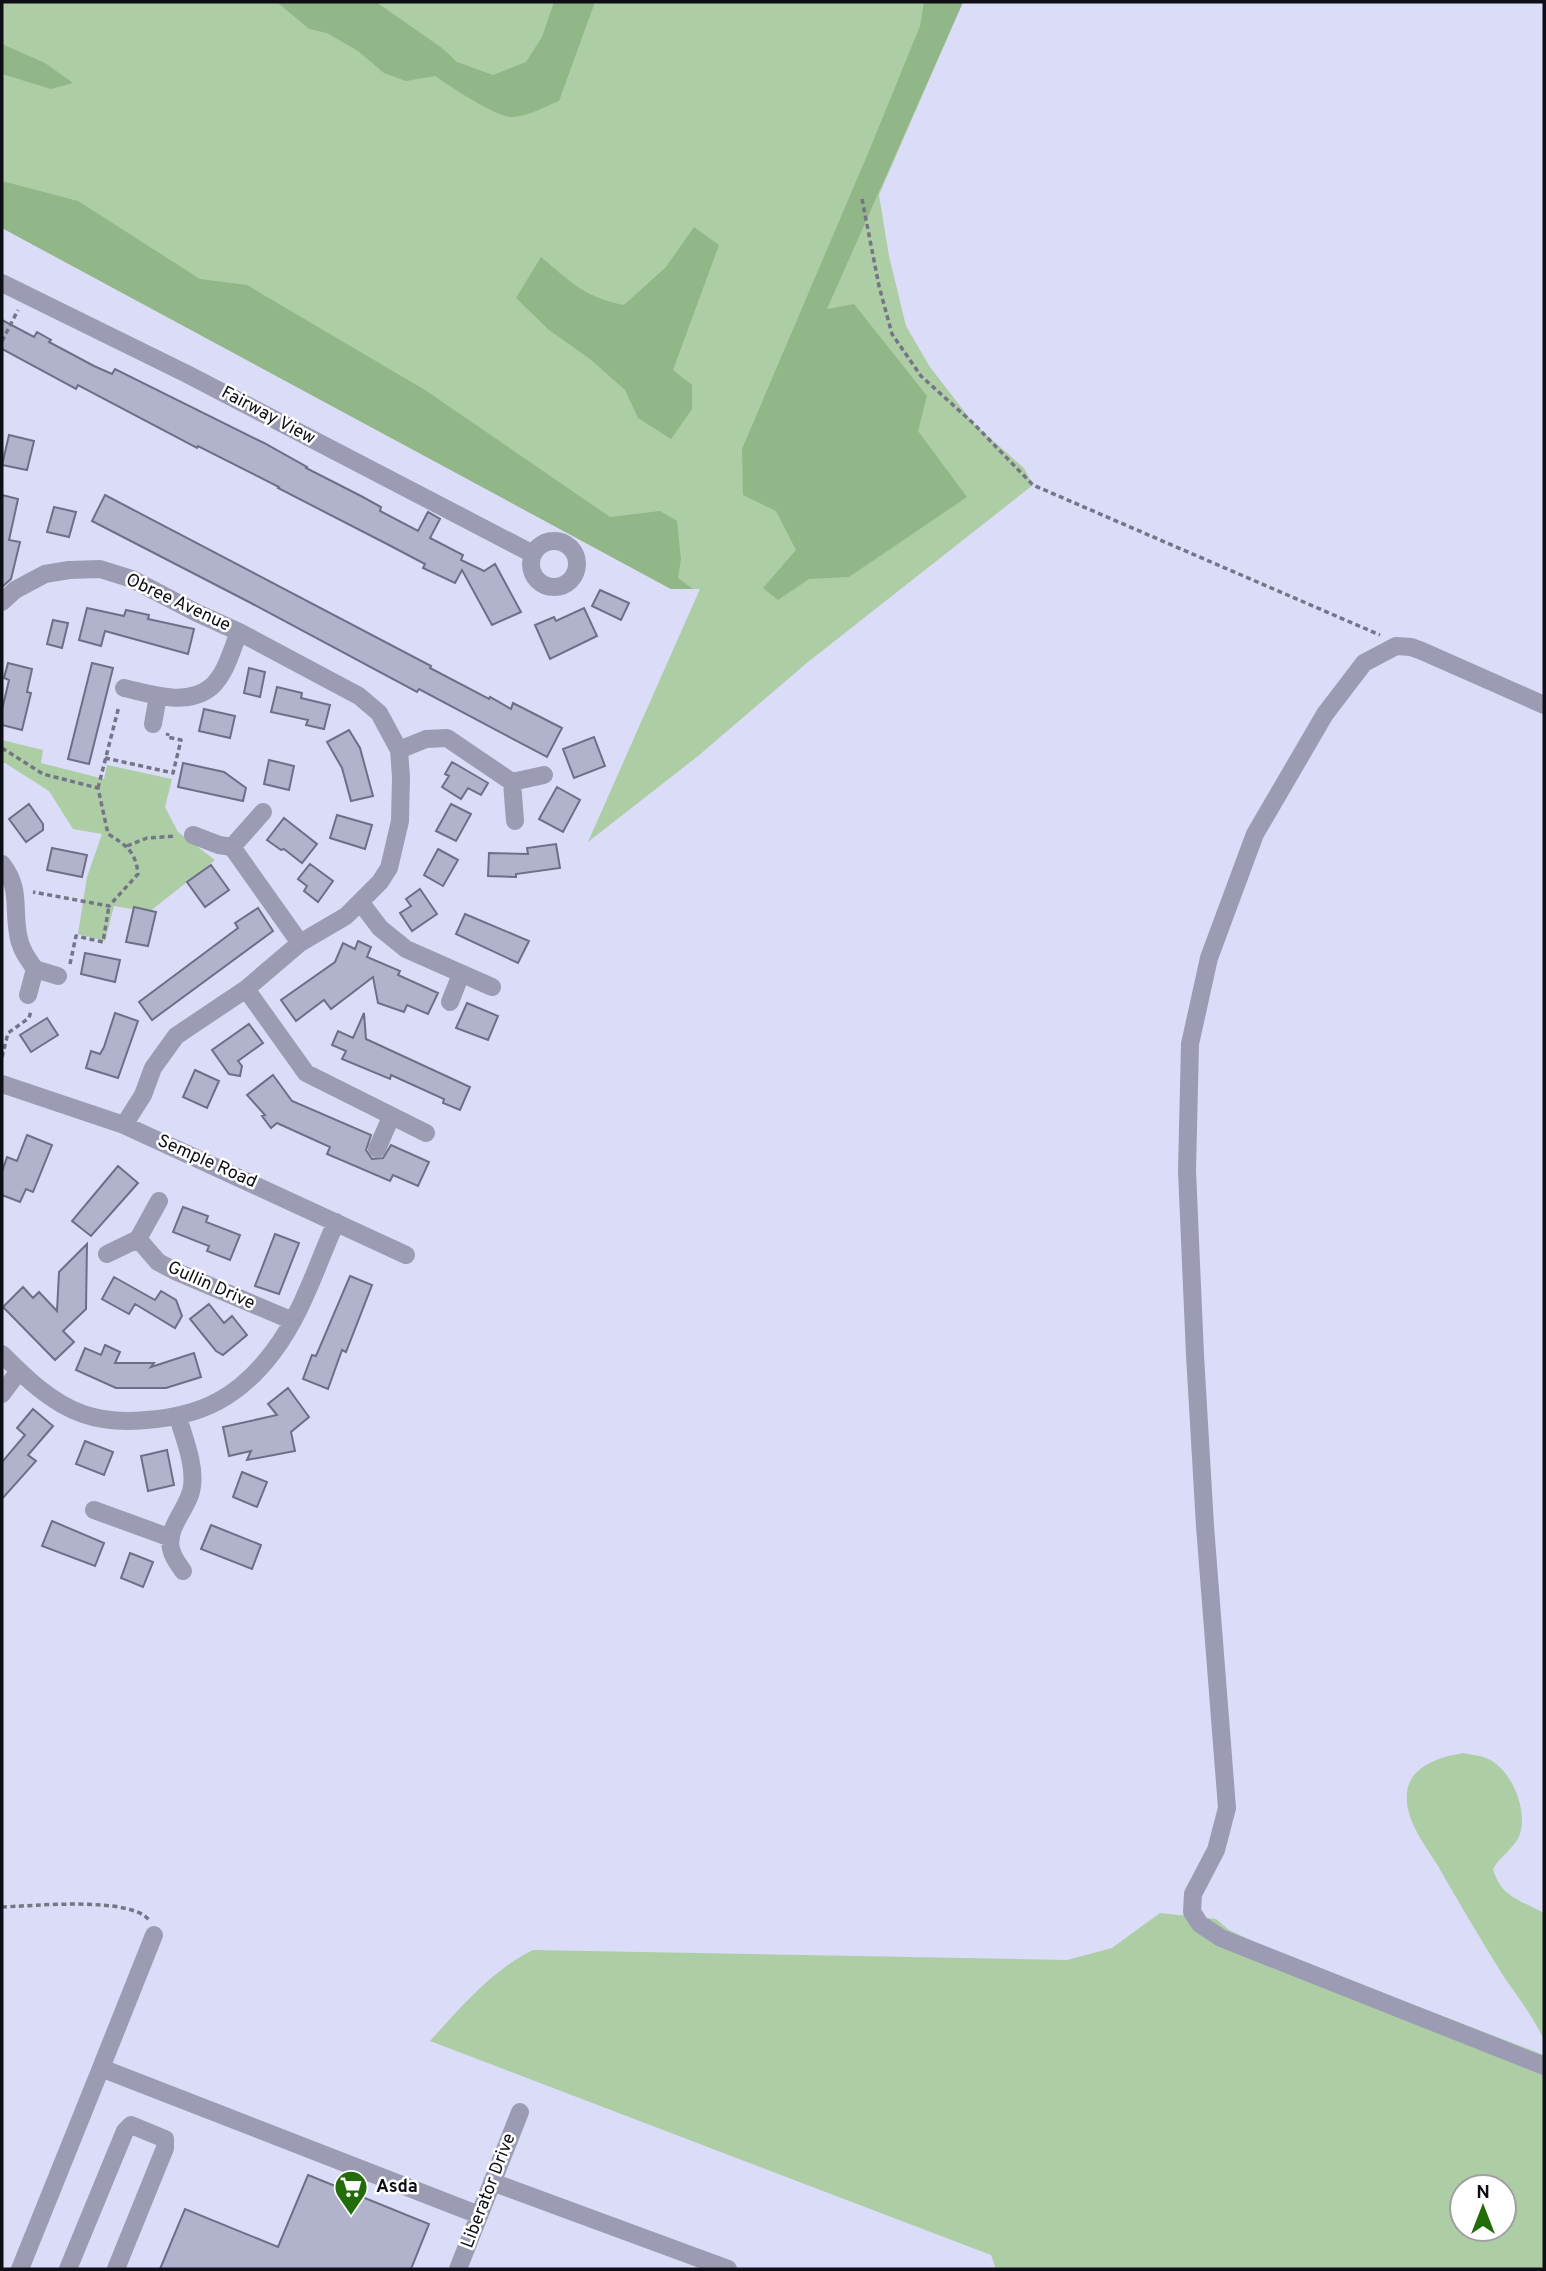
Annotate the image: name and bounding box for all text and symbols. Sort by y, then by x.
street label: Fairway View [217,382,319,451]
street label: Obree Avenue [122,569,234,637]
street label: Semple Road [154,1130,260,1194]
street label: Gullin Drive [164,1256,258,1316]
street label: Liberator Drive [457,2130,521,2252]
supermarket icon: Asda [332,2168,370,2217]
north arrow [1448,2173,1518,2243]
place label: Asda [376,2176,418,2199]
text: N [1476,2181,1490,2205]

